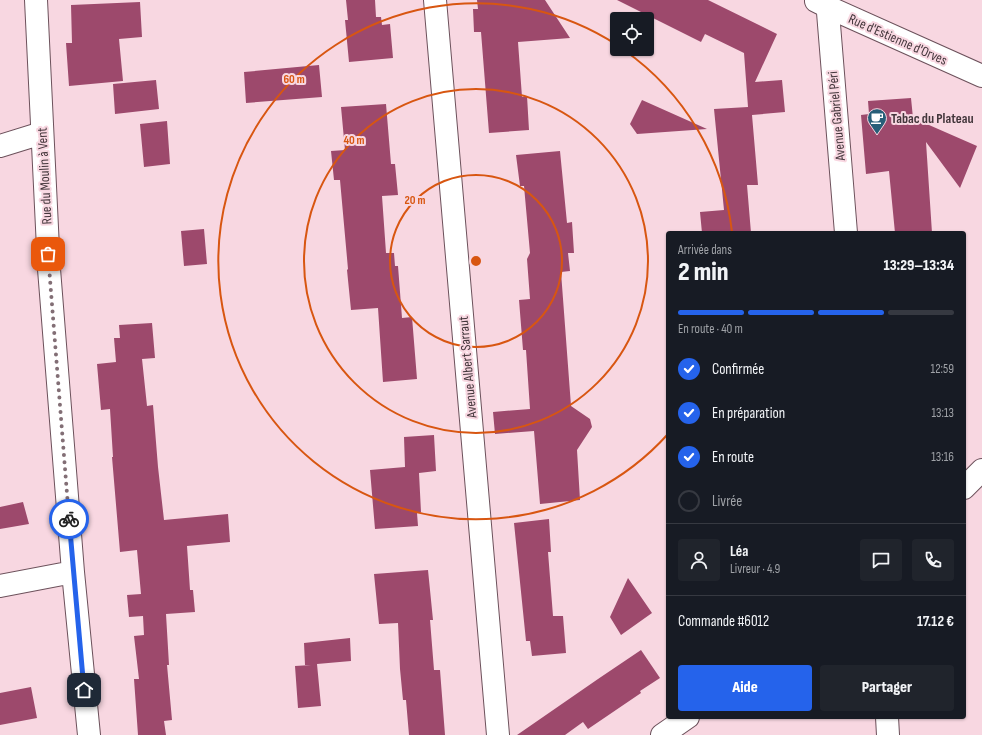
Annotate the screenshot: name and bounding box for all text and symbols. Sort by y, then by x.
street label: Rue d'Estienne d'Orves [846,10,950,69]
map controls [610,12,654,56]
button: locate [610,12,654,56]
street label: Avenue Gabriel Péri [824,70,849,162]
text: 60 m [283,72,305,87]
cafe icon: Tabac du Plateau [866,107,888,135]
place label: Tabac du Plateau [891,110,974,127]
street label: Rue du Moulin à Vent [33,127,56,225]
text: 40 m [343,133,365,148]
text: 20 m [405,193,425,208]
pin [31,237,65,271]
text: Arrivée dans [678,242,732,258]
icon: bag [37,243,59,265]
centre of rings [469,254,483,268]
text: 13:29–13:34 [884,256,954,275]
text: 2 min [678,257,728,288]
street label: Avenue Albert Sarraut [455,315,481,420]
text: En route · 40 m [678,321,743,337]
icon: check [678,358,700,380]
text: Confirmée [712,360,764,379]
text: 12:59 [931,361,954,377]
icon: check [678,402,700,424]
text: En préparation [712,404,785,423]
text: 13:13 [932,405,954,421]
icon: check [678,446,700,468]
text: En route [712,448,754,467]
text: 13:16 [931,449,954,465]
text: Livrée [712,492,742,511]
courier [49,499,89,539]
icon: bike [58,508,80,530]
button: person [678,539,720,581]
button: chat [860,539,902,581]
button: phone [912,539,954,581]
text: Léa [730,542,748,561]
text: Livreur · 4.9 [730,561,780,577]
text: Commande #6012 [678,612,769,631]
text: 17.12 € [917,612,954,631]
button: Aide [678,665,812,711]
button: Partager [820,665,954,711]
pin [67,673,101,707]
icon: home [73,679,95,701]

